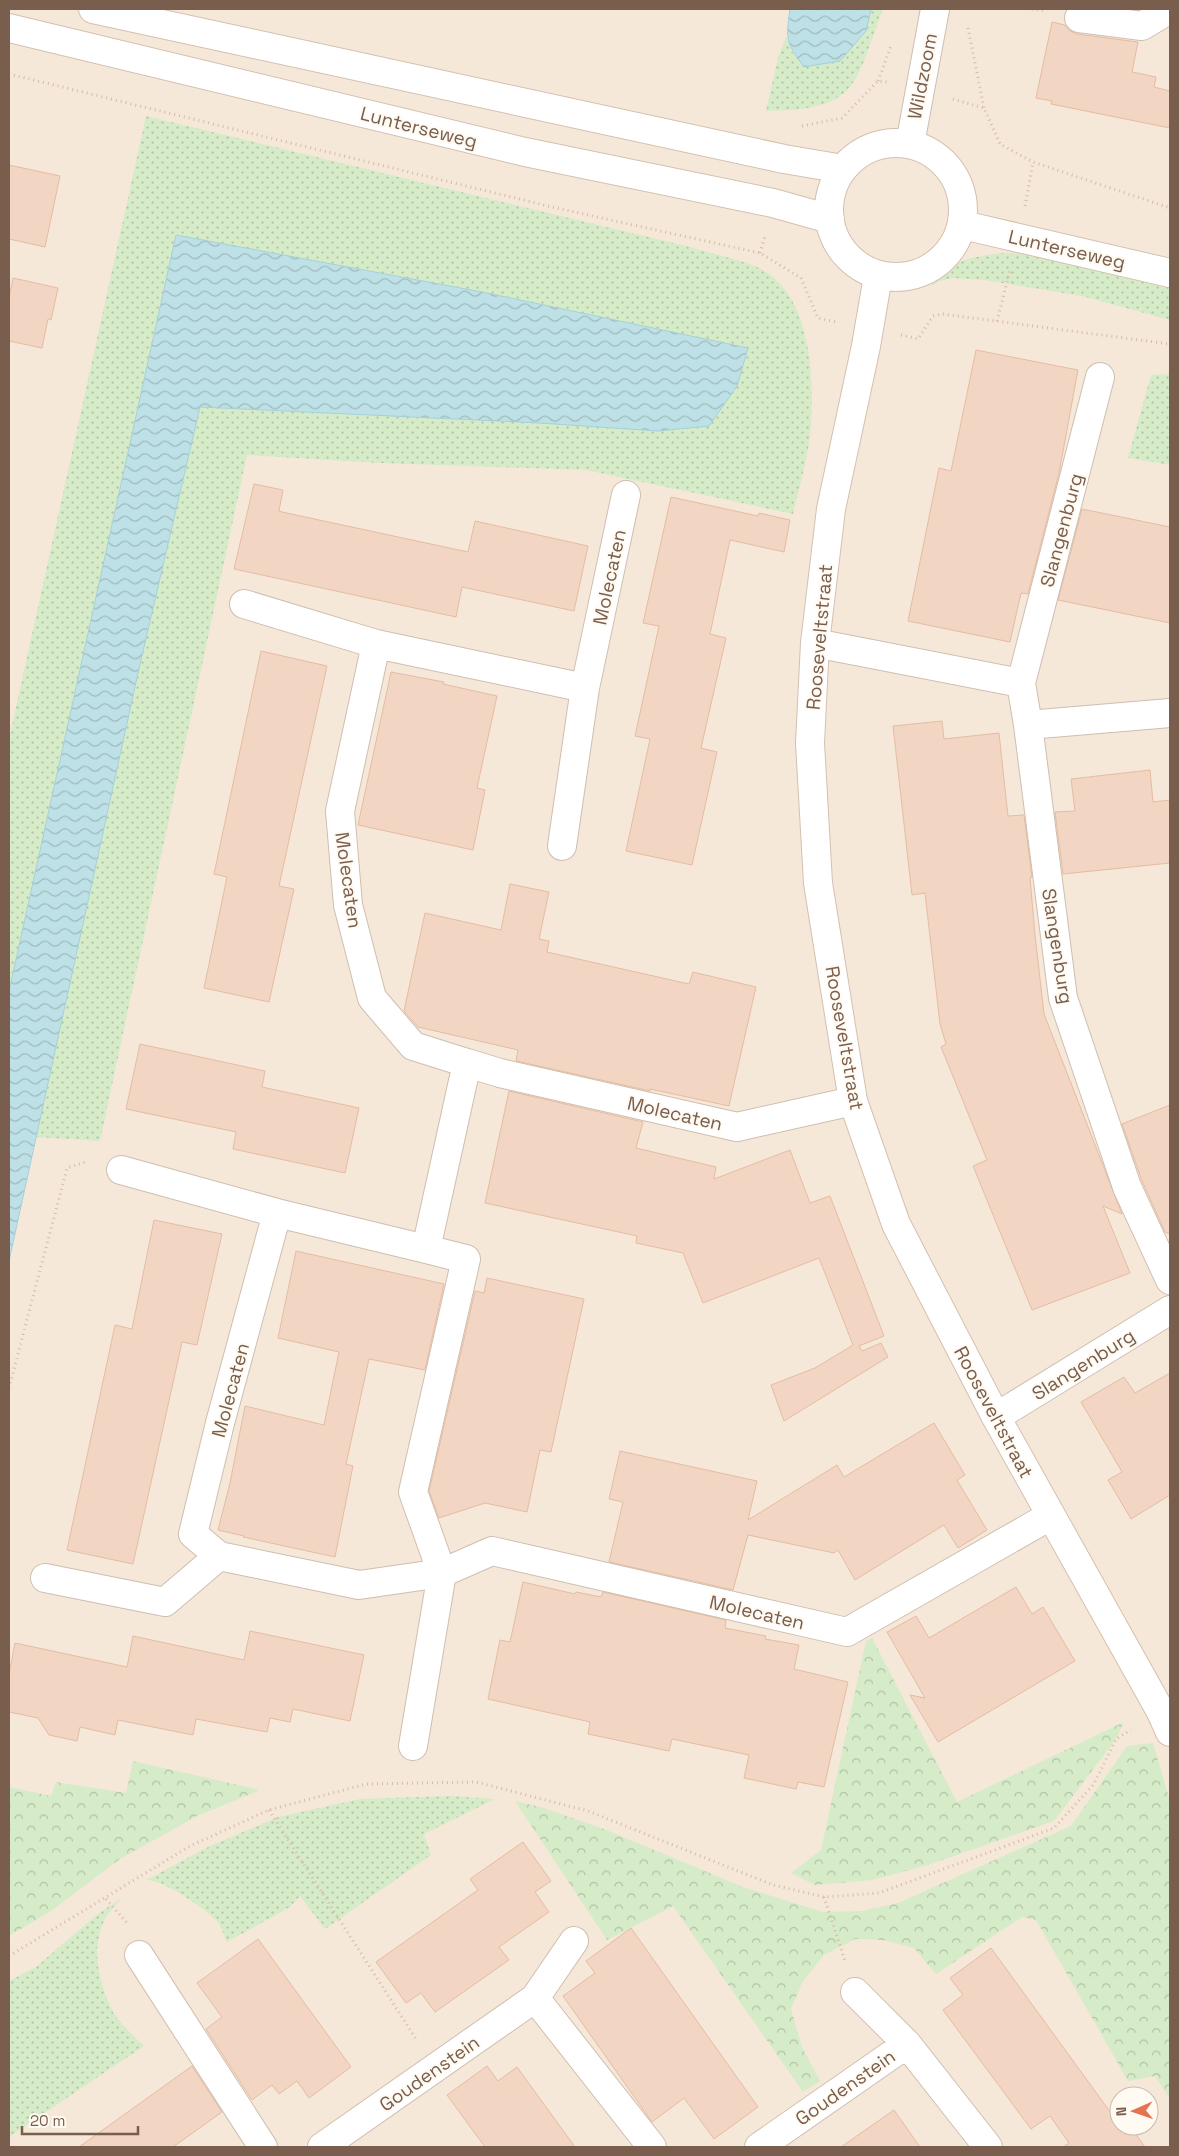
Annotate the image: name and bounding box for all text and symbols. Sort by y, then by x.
street label: Wildzoom [902,31,943,121]
street label: Lunterseweg [358,101,480,154]
street label: Lunterseweg [1006,224,1128,275]
street label: Slangenburg [1034,470,1089,590]
street label: Molecaten [587,527,632,627]
street label: Rooseveltstraat [801,563,838,711]
street label: Molecaten [329,830,368,930]
street label: Slangenburg [1036,886,1079,1006]
street label: Rooseveltstraat [820,964,870,1112]
street label: Molecaten [625,1090,725,1137]
street label: Slangenburg [1027,1323,1139,1406]
street label: Molecaten [206,1340,255,1440]
street label: Rooseveltstraat [948,1342,1039,1483]
street label: Molecaten [707,1589,807,1636]
street label: Goudenstein [374,2030,484,2117]
street label: Goudenstein [790,2044,900,2131]
north arrow [1109,2086,1159,2136]
scale bar [22,2104,139,2136]
text: N [1112,2106,1130,2116]
text: 20 m [30,2111,65,2130]

